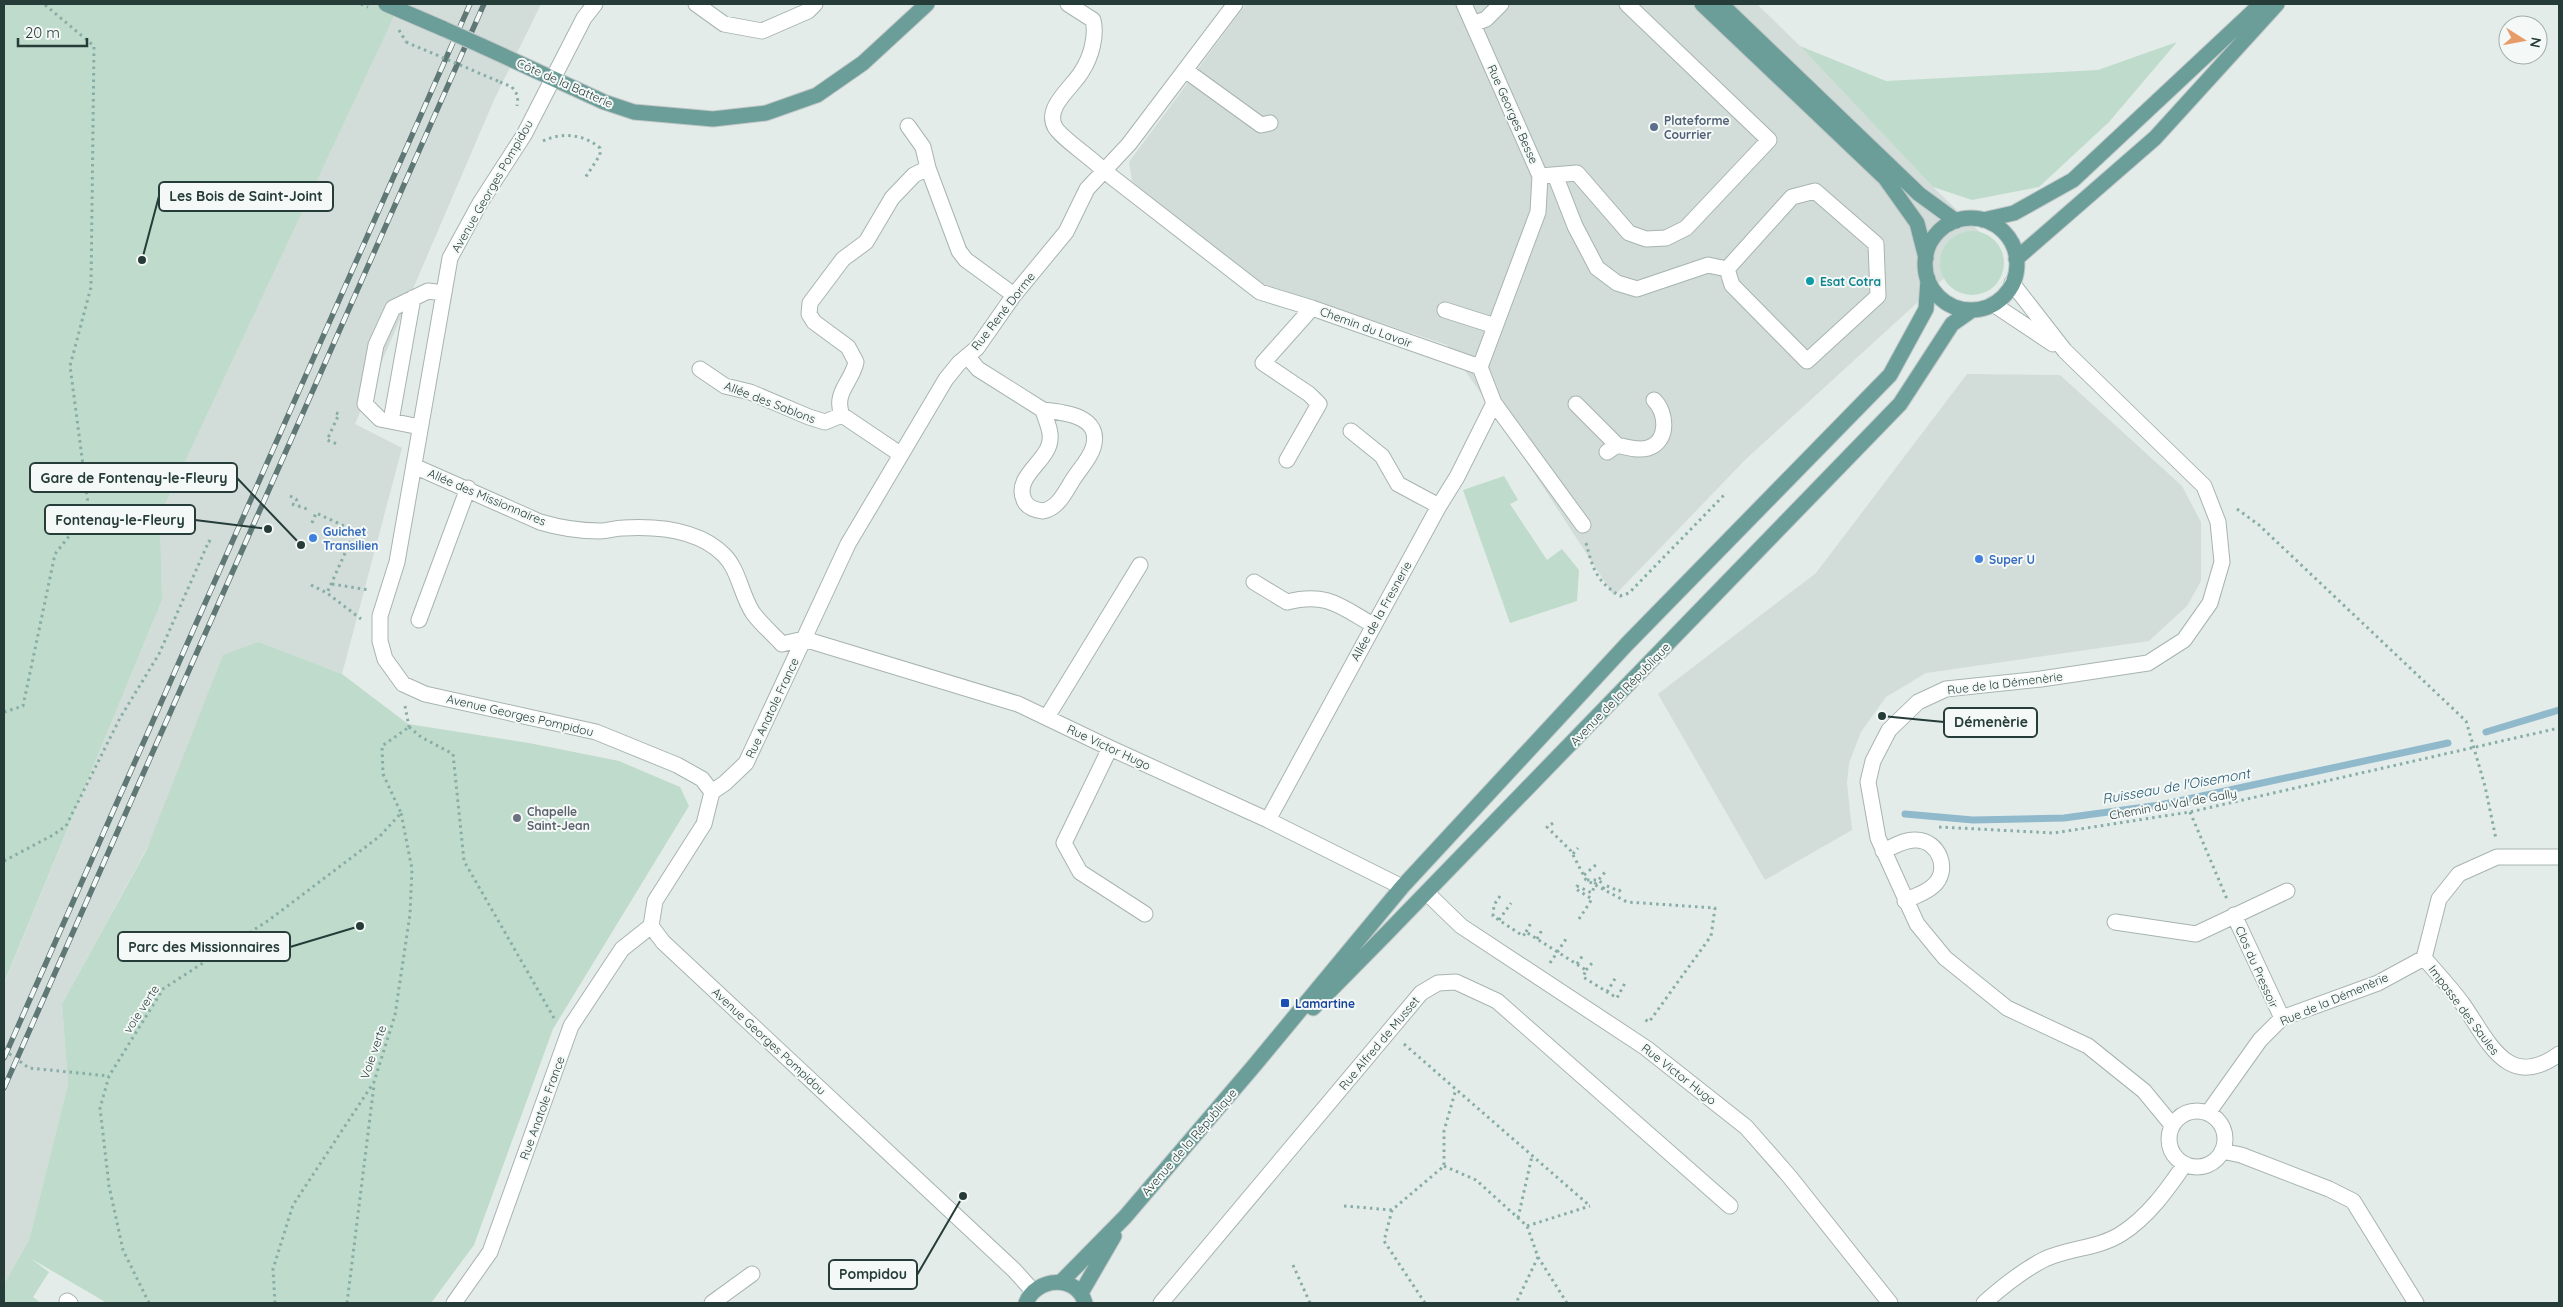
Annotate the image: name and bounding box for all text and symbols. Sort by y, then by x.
scale bar [18,15,86,47]
north arrow [2498,15,2548,65]
text: 20 m [25,23,60,42]
text: N [2526,36,2546,49]
street label: Côte de la Batterie [515,55,616,111]
street label: Rue Georges Besse [1484,62,1542,166]
place label: Plateforme Courrier [1664,113,1730,142]
street label: Avenue Georges Pompidou [448,117,536,255]
marker: Plateforme Courrier [1648,121,1660,133]
callout: Les Bois de Saint-Joint [159,182,333,211]
text: Les Bois de Saint-Joint [169,187,323,205]
street label: Rue René Dorme [968,269,1038,353]
place label: Esat Cotra [1820,274,1881,289]
marker: Esat Cotra [1804,275,1816,287]
street label: Chemin du Lavoir [1318,303,1414,351]
street label: Allée des Sablons [722,378,818,426]
callout: Gare de Fontenay-le-Fleury [30,463,237,492]
street label: Allée des Missionnaires [426,465,549,529]
text: Gare de Fontenay-le-Fleury [41,469,227,487]
callout: Fontenay-le-Fleury [45,505,195,534]
text: Fontenay-le-Fleury [55,511,185,529]
place label: Guichet Transilien [323,524,378,553]
marker: Guichet Transilien [307,532,319,544]
place label: Super U [1989,552,2035,567]
marker: Super U [1973,553,1985,565]
street label: Allée de la Fresnerie [1347,558,1415,664]
street label: Avenue de la République [1567,639,1673,749]
street label: Rue Anatole France [742,655,802,761]
street label: Rue de la Démenèrie [1946,668,2064,698]
street label: Avenue Georges Pompidou [445,691,595,739]
callout: Démenèrie [1944,708,2037,737]
text: Démenèrie [1954,713,2028,731]
street label: Rue Victor Hugo [1065,721,1153,773]
water label: Ruisseau de l'Oisemont [2101,764,2254,808]
street label: Chemin du Val de Gally [2108,785,2238,823]
place label: Chapelle Saint-Jean [527,804,590,833]
marker: Chapelle Saint-Jean [511,812,523,824]
street label: Clos du Pressoir [2232,924,2282,1011]
callout: Parc des Missionnaires [118,932,290,961]
text: Parc des Missionnaires [128,938,280,956]
street label: Impasse des Saules [2425,962,2503,1058]
street label: Rue de la Démenèrie [2278,969,2391,1029]
street label: voie verte [120,982,162,1036]
street label: Avenue Georges Pompidou [709,984,829,1098]
street label: Rue Alfred de Musset [1335,993,1423,1093]
place label: Lamartine [1295,996,1355,1011]
marker: Lamartine [1279,997,1291,1009]
street label: Voie verte [357,1023,389,1081]
street label: Rue Victor Hugo [1639,1040,1719,1108]
street label: Rue Anatole France [516,1054,568,1162]
street label: Avenue de la République [1138,1085,1240,1199]
callout: Pompidou [829,1260,917,1289]
text: Pompidou [839,1265,907,1283]

